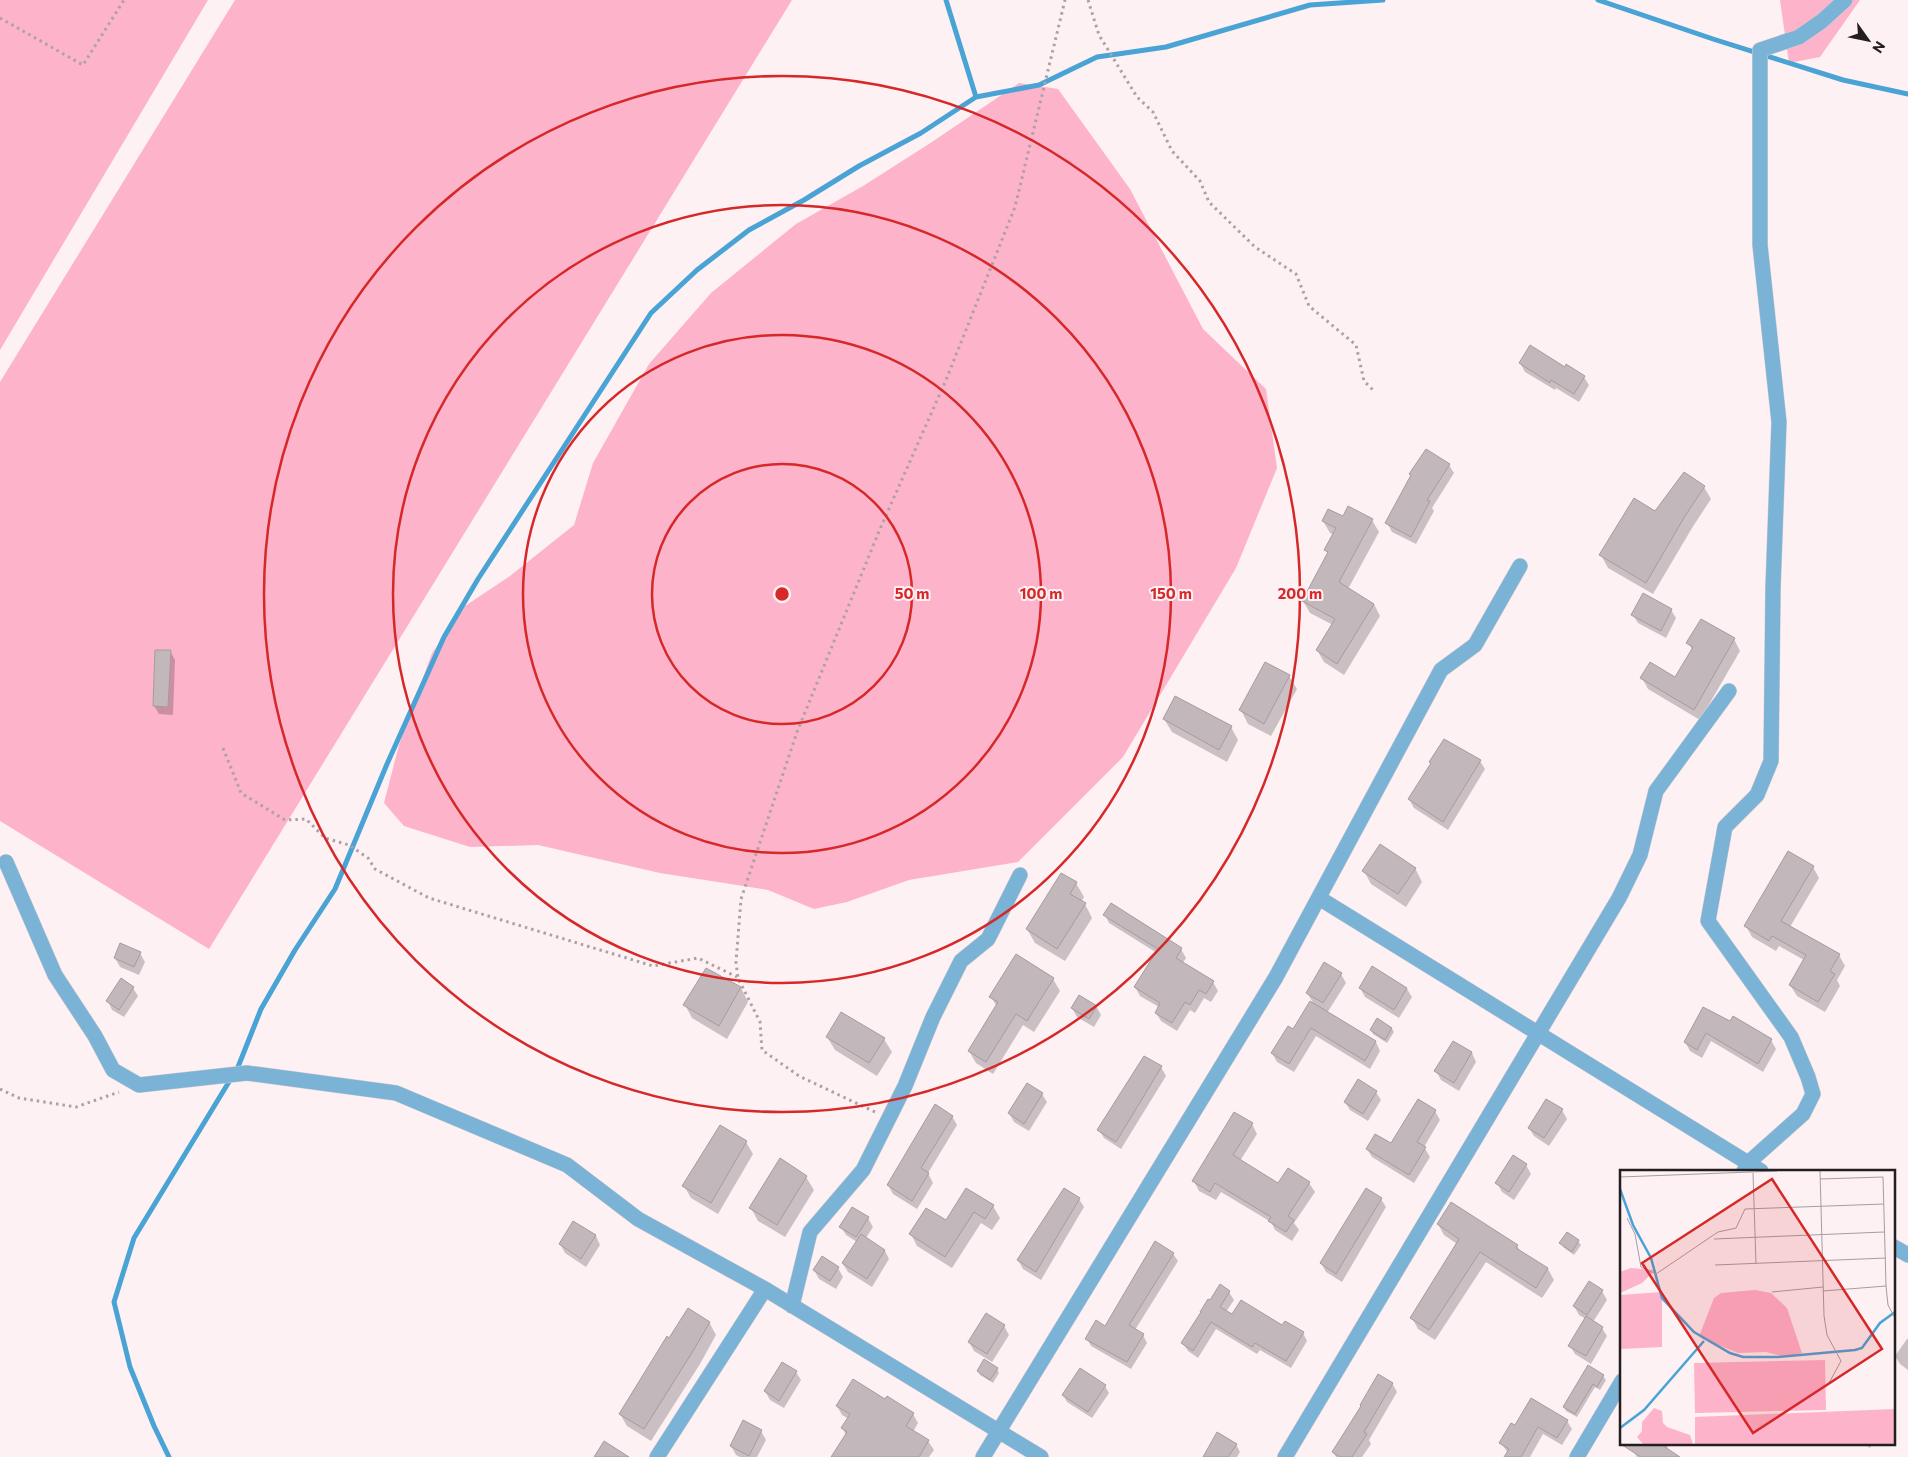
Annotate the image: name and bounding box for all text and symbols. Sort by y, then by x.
north arrow [1843,15,1893,65]
text: N [1869,38,1889,56]
text: 50 m [895,584,929,602]
text: 100 m [1020,584,1062,602]
text: 150 m [1150,584,1192,602]
text: 200 m [1278,584,1322,602]
centre of rings [773,585,791,603]
inset map [1620,1170,1896,1444]

